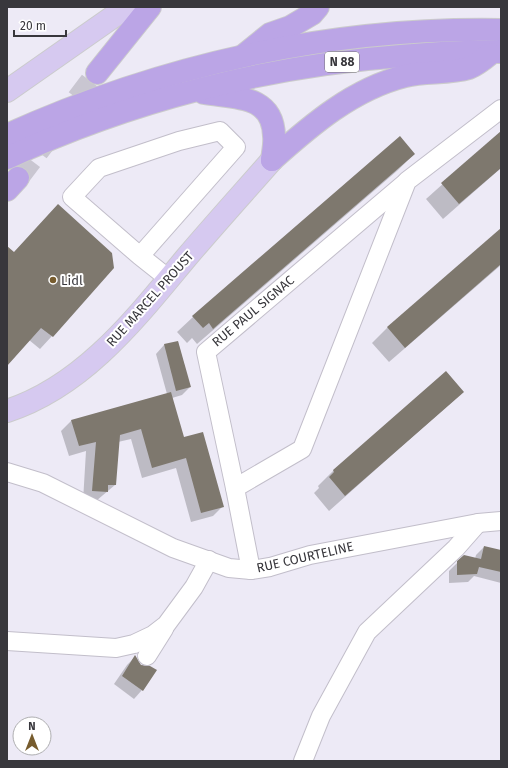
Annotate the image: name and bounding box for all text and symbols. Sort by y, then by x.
scale bar [14,12,66,38]
text: 20 m [20,19,46,33]
road number: N 88 [325,52,359,72]
street label: RUE MARCEL PROUST [103,248,197,350]
street label: RUE PAUL SIGNAC [209,272,297,350]
place label: Lidl [61,273,83,288]
marker: Lidl [48,275,58,285]
street label: RUE COURTELINE [255,539,355,575]
north arrow [12,716,52,756]
text: N [28,720,36,733]

